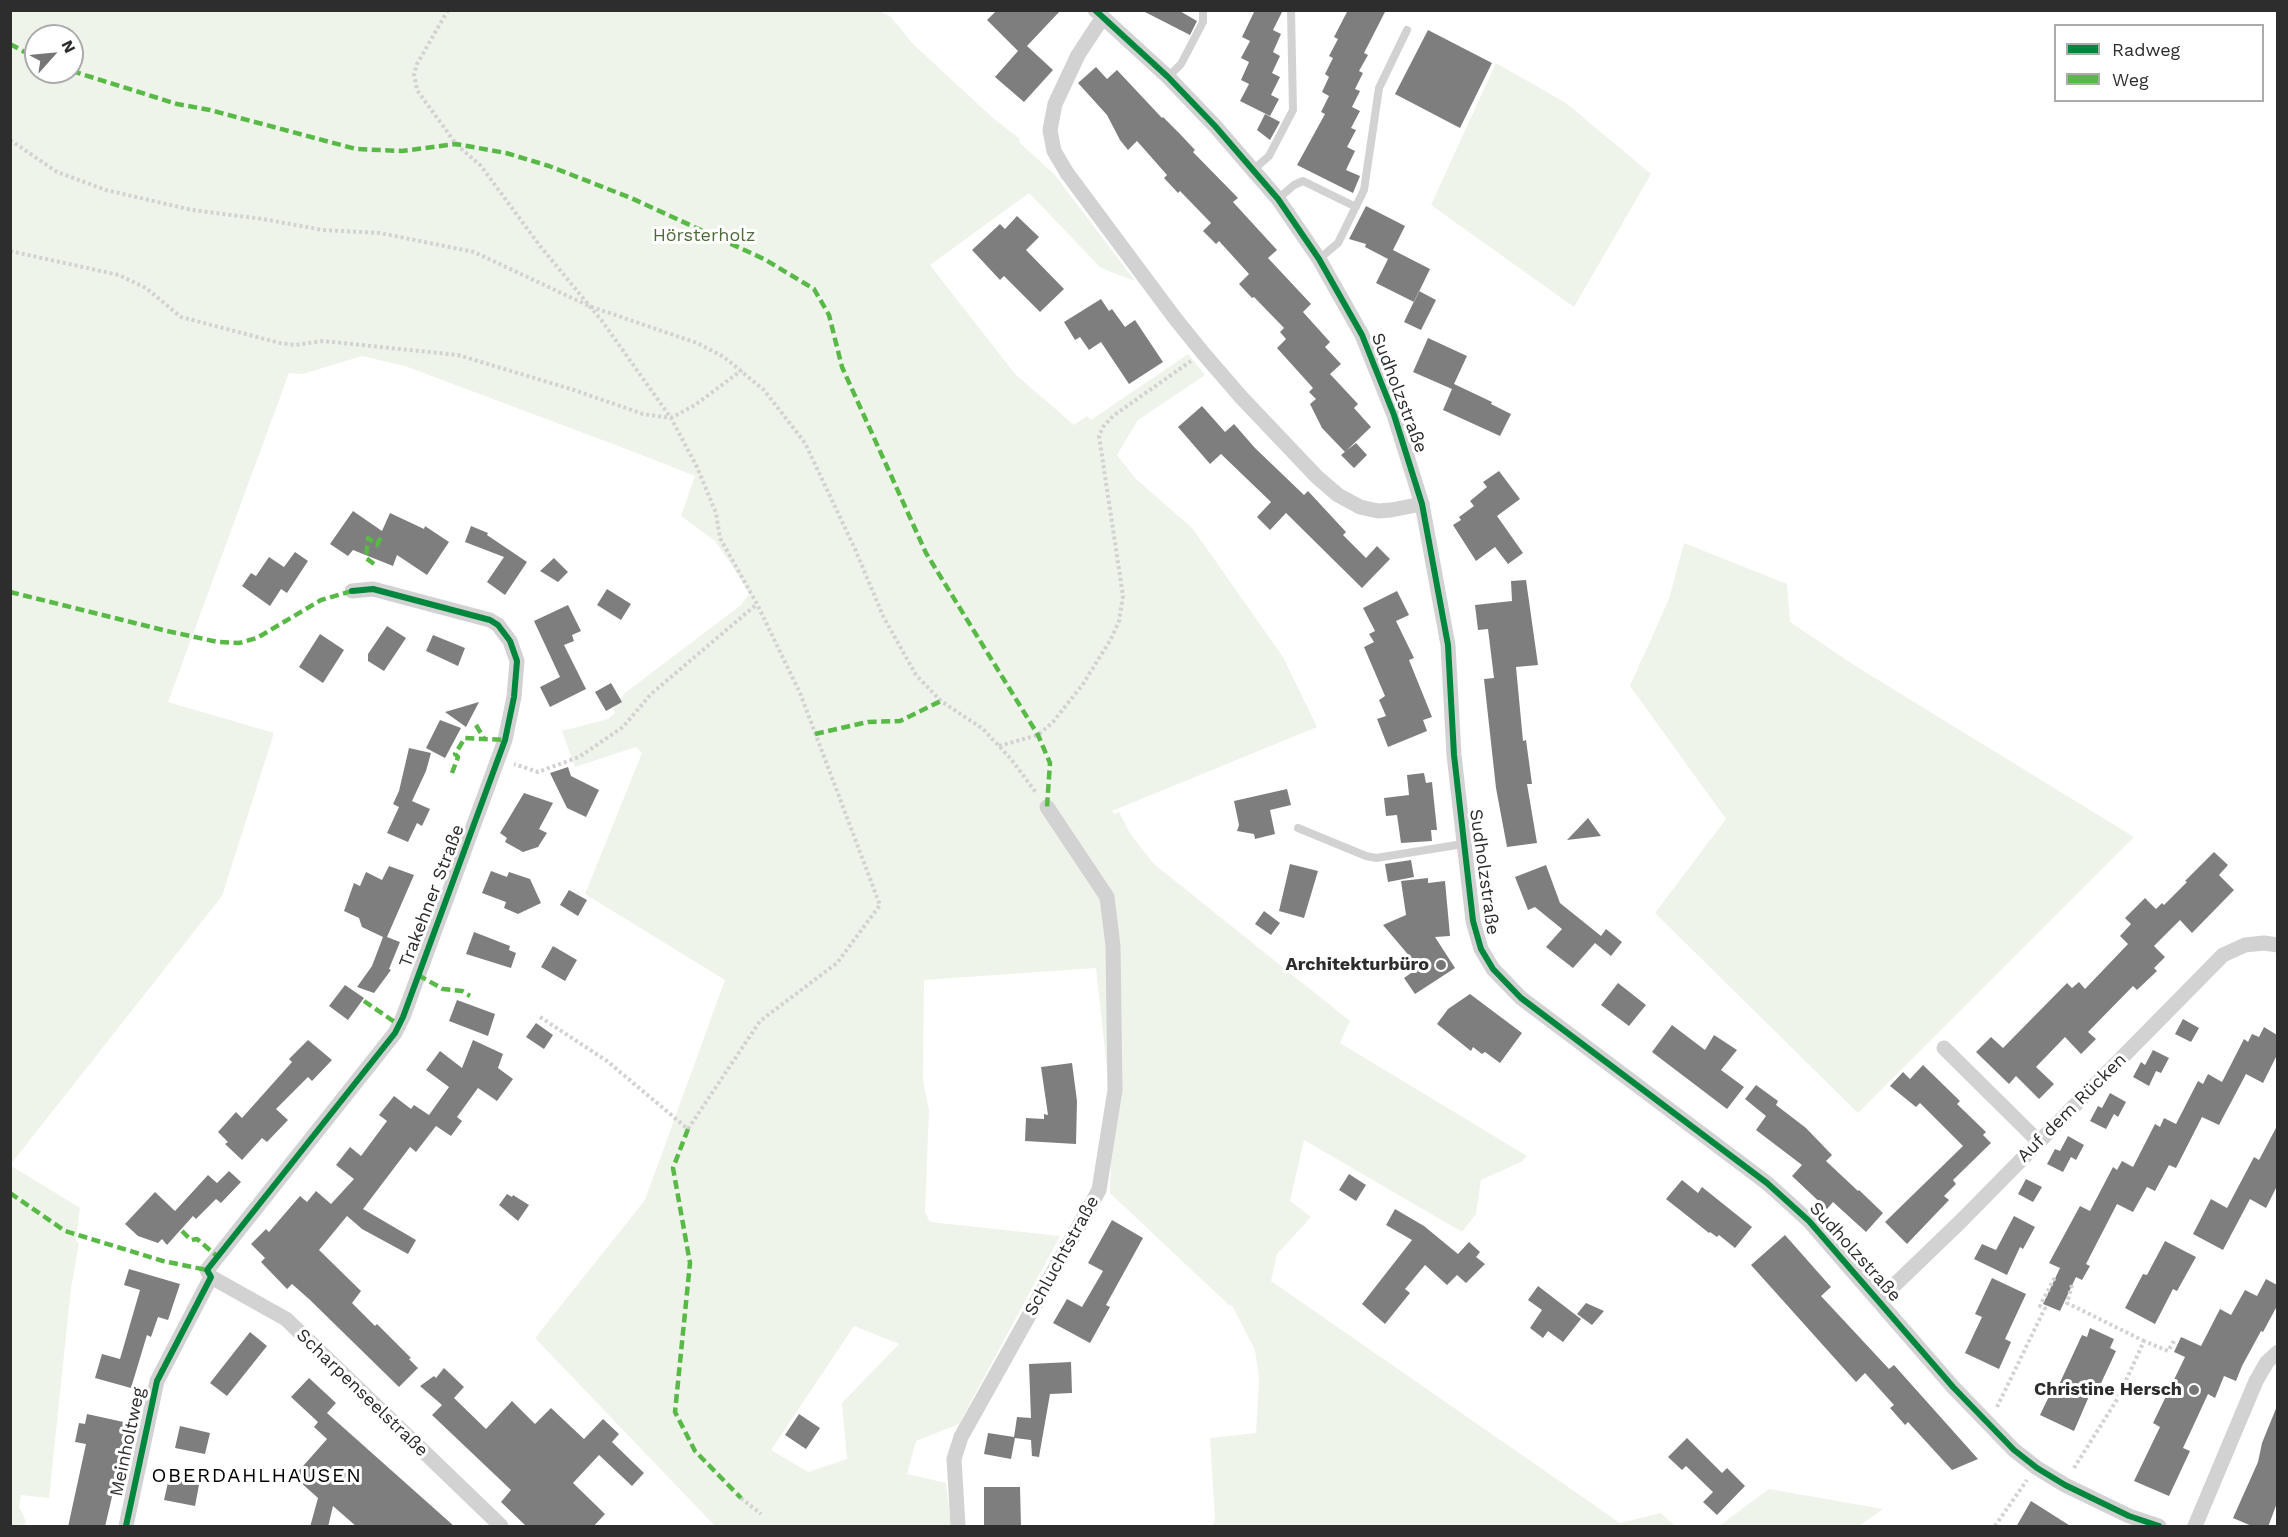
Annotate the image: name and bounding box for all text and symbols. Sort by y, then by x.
north arrow [24,24,84,84]
legend [2054,24,2264,102]
text: N [58,37,80,56]
text: Radweg [2112,39,2180,60]
text: Weg [2112,69,2149,90]
park label: Hörsterholz [653,225,755,247]
street label: Sudholzstraße [1366,330,1432,456]
street label: Sudholzstraße [1464,808,1504,936]
street label: Trakehner Straße [395,822,469,970]
place label: Architekturbüro [1286,954,1429,976]
marker: Architekturbüro [1434,958,1448,972]
street label: Auf dem Rücken [2013,1049,2131,1167]
street label: Schluchtstraße [1020,1192,1104,1320]
street label: Sudholzstraße [1805,1198,1905,1306]
street label: Scharpenseelstraße [292,1325,432,1461]
place label: Christine Hersch [2034,1379,2182,1401]
marker: Christine Hersch [2187,1383,2201,1397]
street label: Meinholtweg [106,1386,150,1498]
district label: OBERDAHLHAUSEN [152,1464,362,1488]

